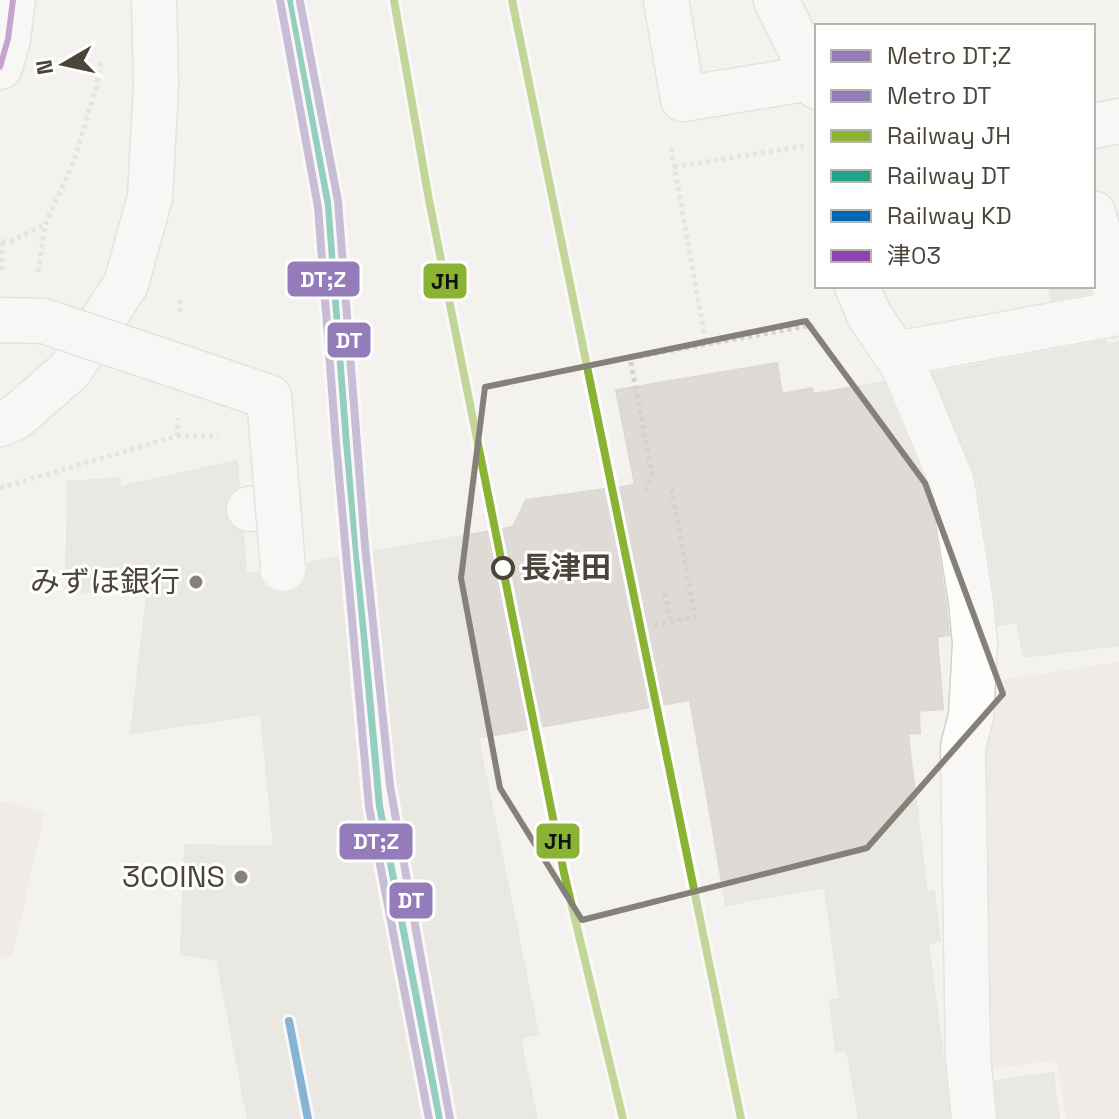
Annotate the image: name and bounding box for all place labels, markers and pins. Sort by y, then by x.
place label: 長津田 [521,548,611,587]
marker: 長津田 [492,557,514,579]
place label: みずほ銀行 [30,562,180,601]
marker: みずほ銀行 [187,573,205,591]
place label: 3COINS [122,857,225,896]
marker: 3COINS [232,868,250,886]

